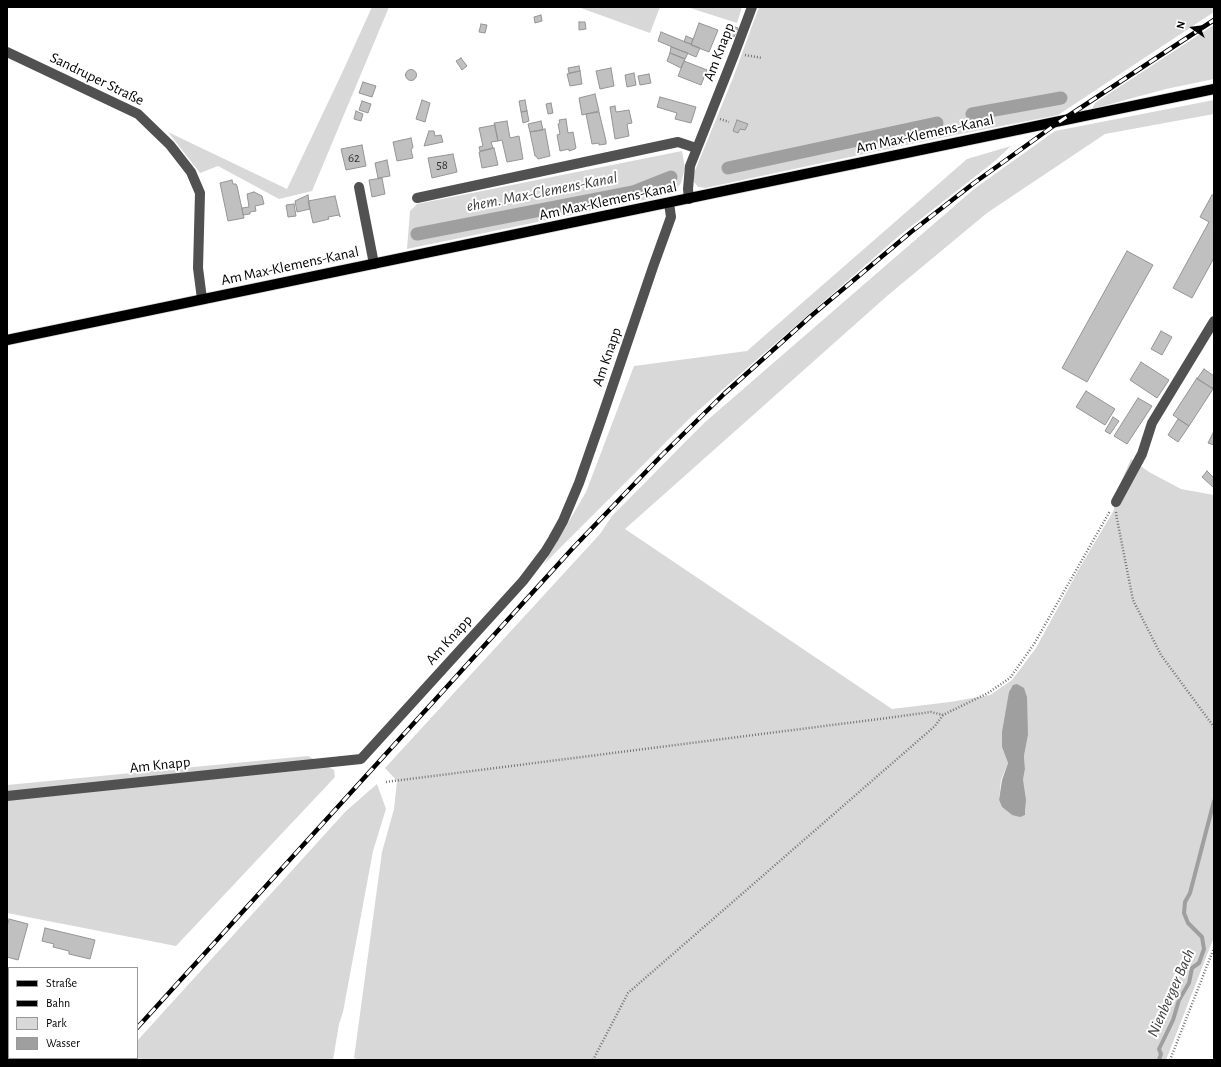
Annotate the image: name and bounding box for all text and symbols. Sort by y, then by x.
north arrow [1173,8,1213,48]
street label: Am Knapp [700,20,738,84]
text: N [1175,20,1187,30]
street label: Sandruper Straße [47,49,147,109]
street label: Am Max-Klemens-Kanal [855,111,995,157]
house number: 62 [348,150,360,166]
house number: 58 [436,157,448,173]
water label: ehem. Max-Clemens-Kanal [465,168,619,216]
street label: Am Max-Klemens-Kanal [538,178,678,224]
street label: Am Max-Klemens-Kanal [220,243,360,289]
street label: Am Knapp [589,325,625,389]
street label: Am Knapp [422,611,476,669]
street label: Am Knapp [129,753,191,777]
water label: Nienberger Bach [1143,946,1199,1040]
legend [8,967,138,1059]
text: Straße [46,977,77,989]
text: Bahn [46,997,70,1009]
text: Park [46,1017,67,1029]
text: Wasser [46,1037,80,1049]

